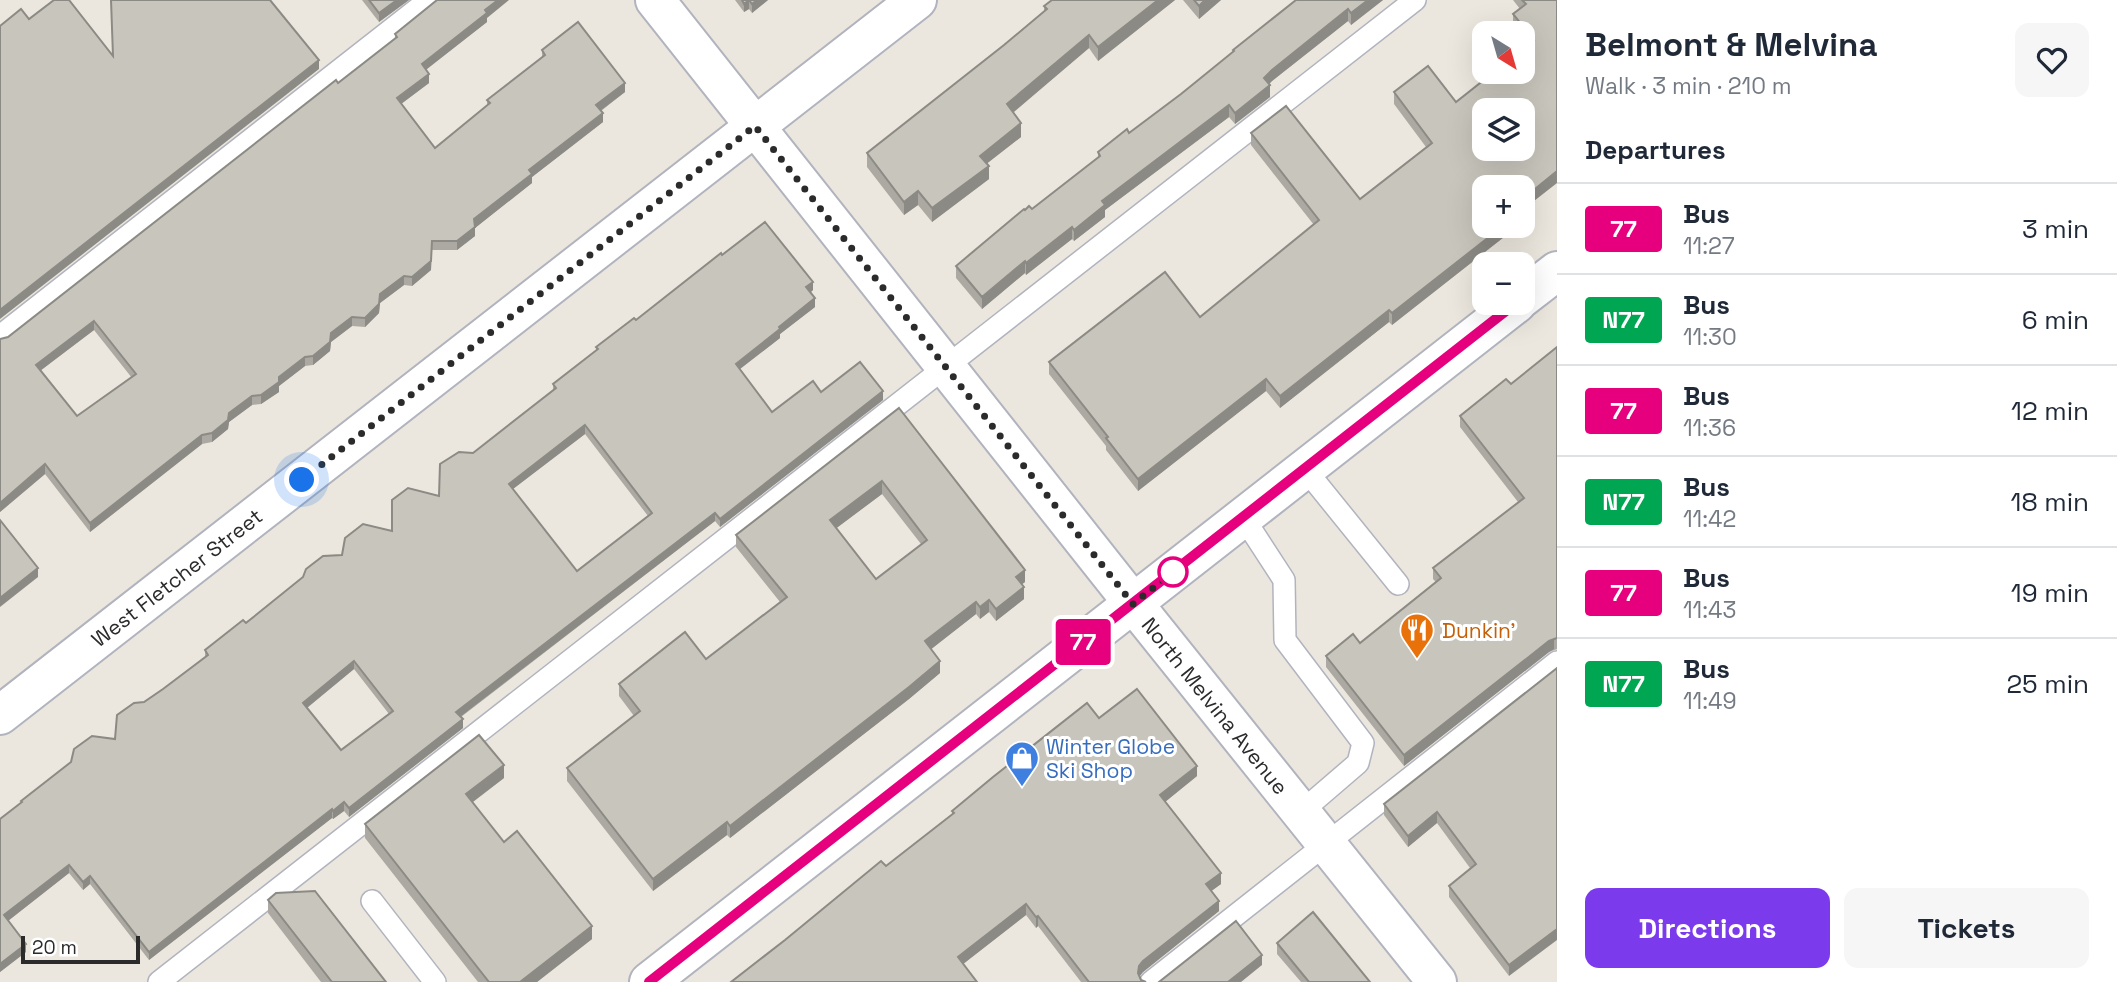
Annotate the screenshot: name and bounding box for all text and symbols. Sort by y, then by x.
north arrow [1472,21,1535,84]
map controls [1472,21,1535,315]
button: heart [2015,23,2089,97]
text: Belmont & Melvina [1585,24,1877,66]
text: Walk · 3 min · 210 m [1585,71,1792,101]
button: layers [1472,98,1535,161]
text: Departures [1585,133,1726,167]
button: + [1472,175,1535,238]
text: Bus [1683,197,1730,231]
text: 3 min [2022,212,2089,246]
text: 77 [1610,213,1637,244]
text: 11:27 [1683,231,1735,261]
button: − [1472,252,1535,315]
text: Bus [1683,288,1730,322]
text: 6 min [2022,303,2089,337]
text: N77 [1602,304,1645,335]
text: 11:30 [1683,322,1737,352]
text: Bus [1683,379,1730,413]
text: 12 min [2011,394,2089,428]
text: 77 [1610,395,1637,426]
text: 11:36 [1683,413,1736,443]
your location [284,462,319,497]
text: Bus [1683,470,1730,504]
text: 18 min [2011,485,2089,519]
text: N77 [1602,486,1645,517]
street label: West Fletcher Street [86,502,268,652]
text: 11:42 [1683,504,1736,534]
unlabelled marker [1158,557,1188,587]
text: Bus [1683,561,1730,595]
text: 19 min [2011,576,2089,610]
text: 77 [1610,577,1637,608]
text: 11:43 [1683,595,1736,625]
restaurant icon: Dunkin' [1398,611,1436,660]
street label: North Melvina Avenue [1136,612,1294,800]
place label: Dunkin' [1442,617,1516,644]
line badge: 77 [1052,619,1114,665]
text: 77 [1070,626,1096,657]
text: Bus [1683,652,1730,686]
text: 25 min [2006,667,2089,701]
text: N77 [1602,668,1645,699]
text: 11:49 [1683,686,1737,716]
place label: Winter Globe Ski Shop [1046,733,1175,784]
shop icon: Winter Globe Ski Shop [1003,739,1041,788]
button: Directions [1585,888,1830,968]
button: Tickets [1844,888,2089,968]
scale bar [21,933,140,965]
text: 20 m [32,935,77,960]

